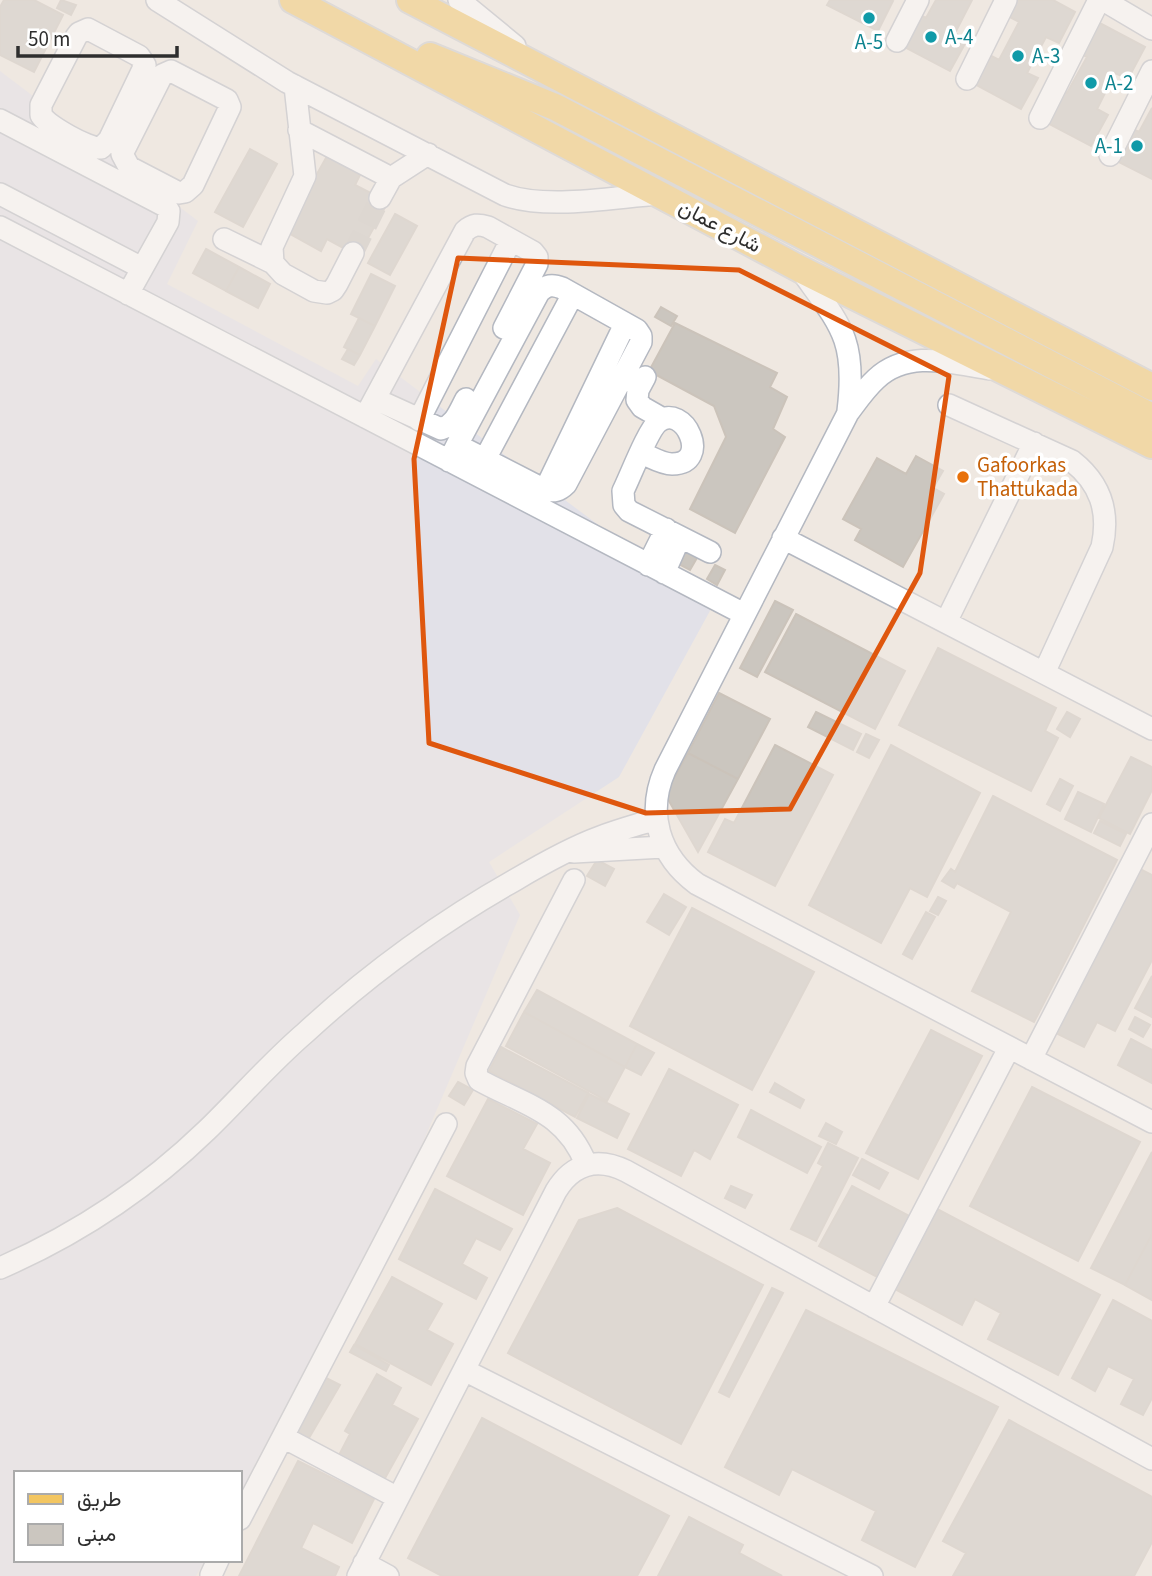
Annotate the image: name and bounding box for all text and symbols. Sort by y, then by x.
marker: A-5 [861,10,877,26]
scale bar [18,14,177,58]
place label: A-4 [945,22,973,52]
text: 50 m [28,24,70,54]
place label: A-5 [855,27,883,57]
marker: A-4 [923,29,939,45]
place label: A-3 [1032,41,1060,71]
marker: A-3 [1010,48,1026,64]
place label: A-2 [1105,68,1133,98]
marker: A-2 [1083,75,1099,91]
place label: A-1 [1095,131,1123,161]
marker: A-1 [1129,138,1145,154]
street label: شارع عمان [674,192,766,260]
place label: Gafoorkas Thattukada [977,450,1078,504]
marker: Gafoorkas Thattukada [955,469,971,485]
legend [14,1471,242,1562]
text: طريق [77,1484,122,1514]
text: مبنى [77,1519,116,1549]

